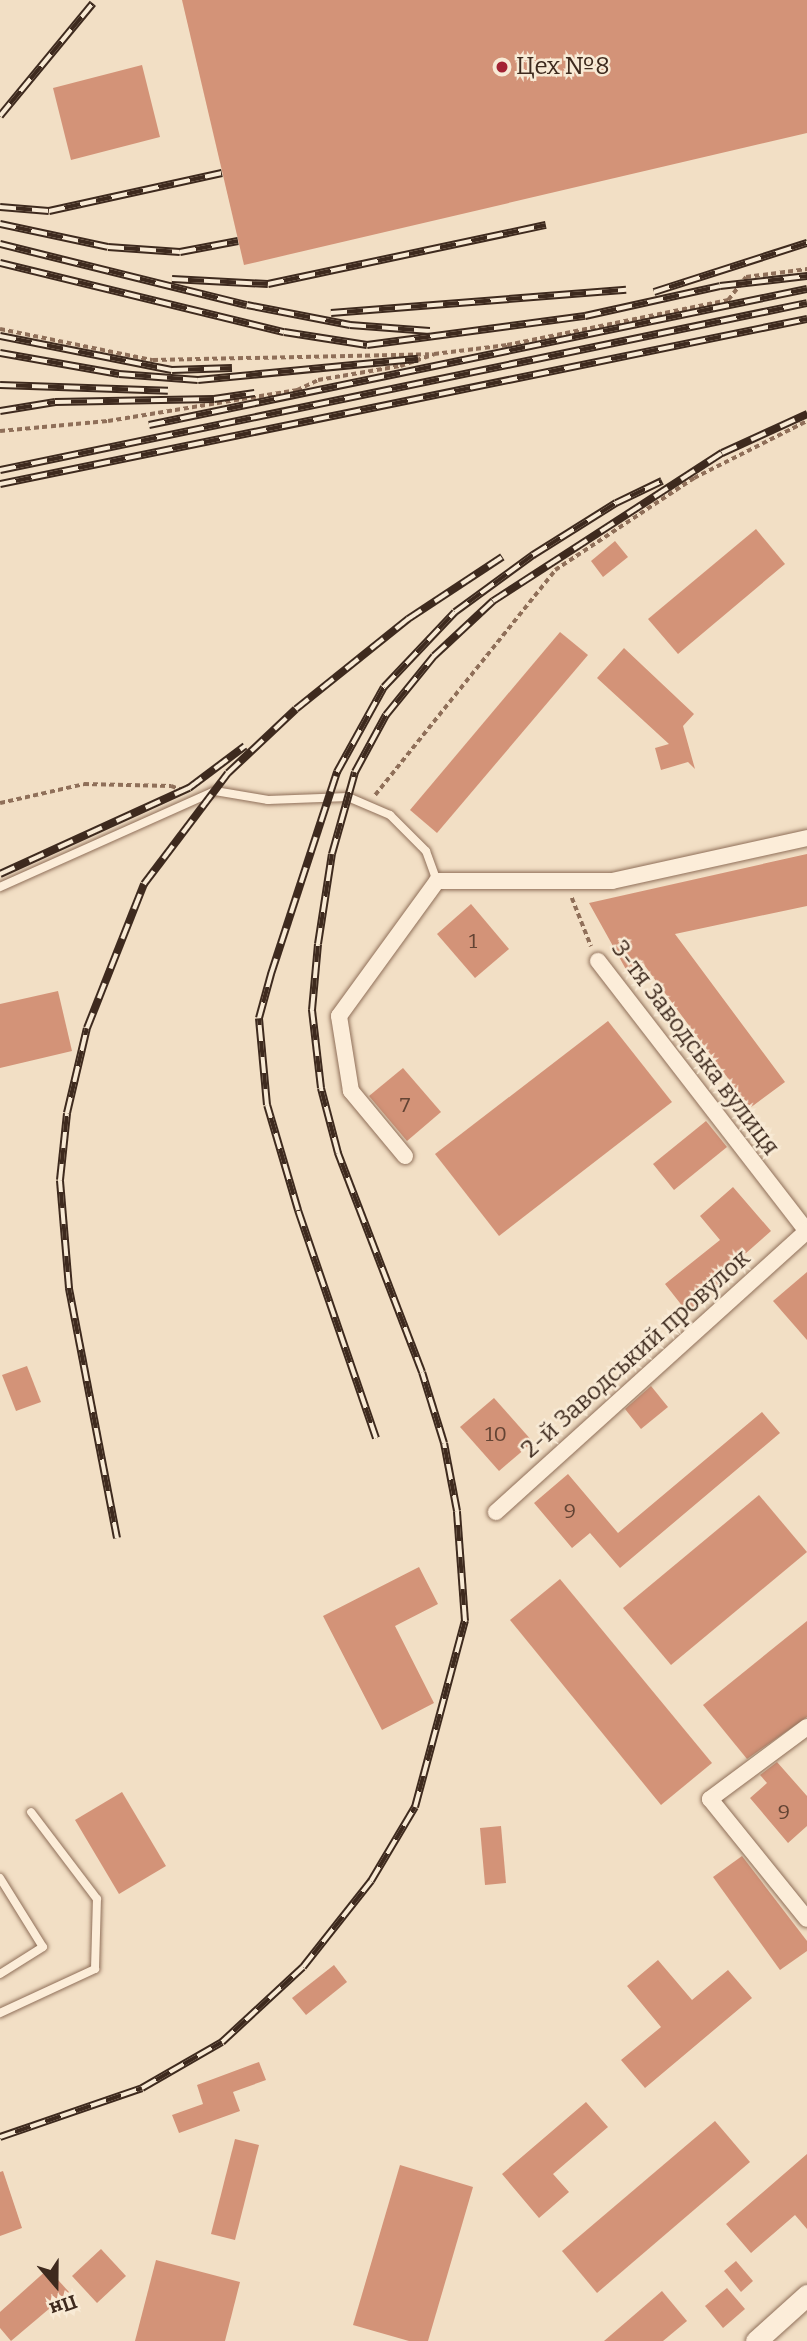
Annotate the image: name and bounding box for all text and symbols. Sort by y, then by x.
place label: Цех №8 [516,53,610,81]
marker: Цех №8 [494,59,510,75]
house number: 1 [469,928,477,954]
street label: 3-тя Заводська вулиця [605,935,785,1161]
house number: 7 [400,1092,410,1118]
street label: 2-й Заводський провулок [516,1244,756,1464]
house number: 10 [485,1421,507,1447]
house number: 9 [564,1498,576,1524]
house number: 9 [778,1799,790,1825]
north arrow [21,2250,91,2320]
text: Пн [47,2290,80,2321]

